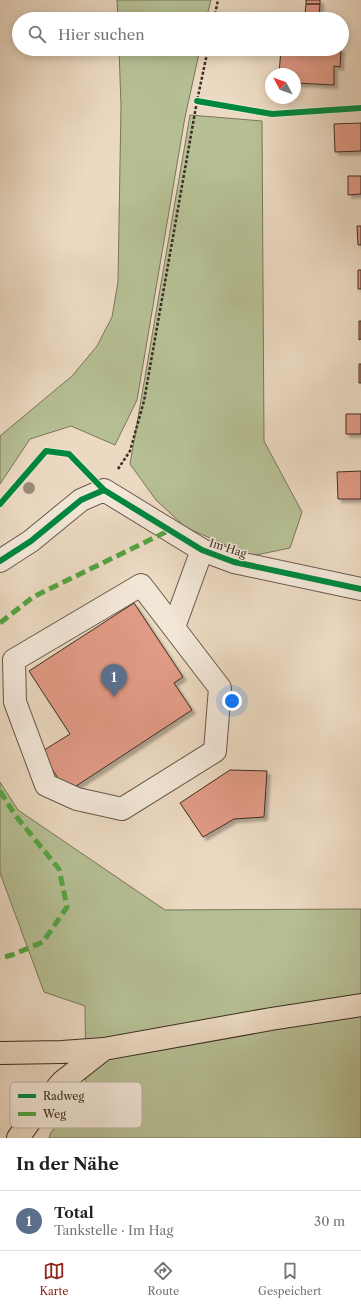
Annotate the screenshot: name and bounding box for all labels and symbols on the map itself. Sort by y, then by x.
north arrow [265,68,301,104]
street label: Im Hag [208,535,249,561]
pin: 1 [101,664,127,697]
your location [222,691,242,711]
legend [10,1082,142,1128]
text: Radweg [43,1089,84,1103]
text: Weg [42,1107,66,1121]

